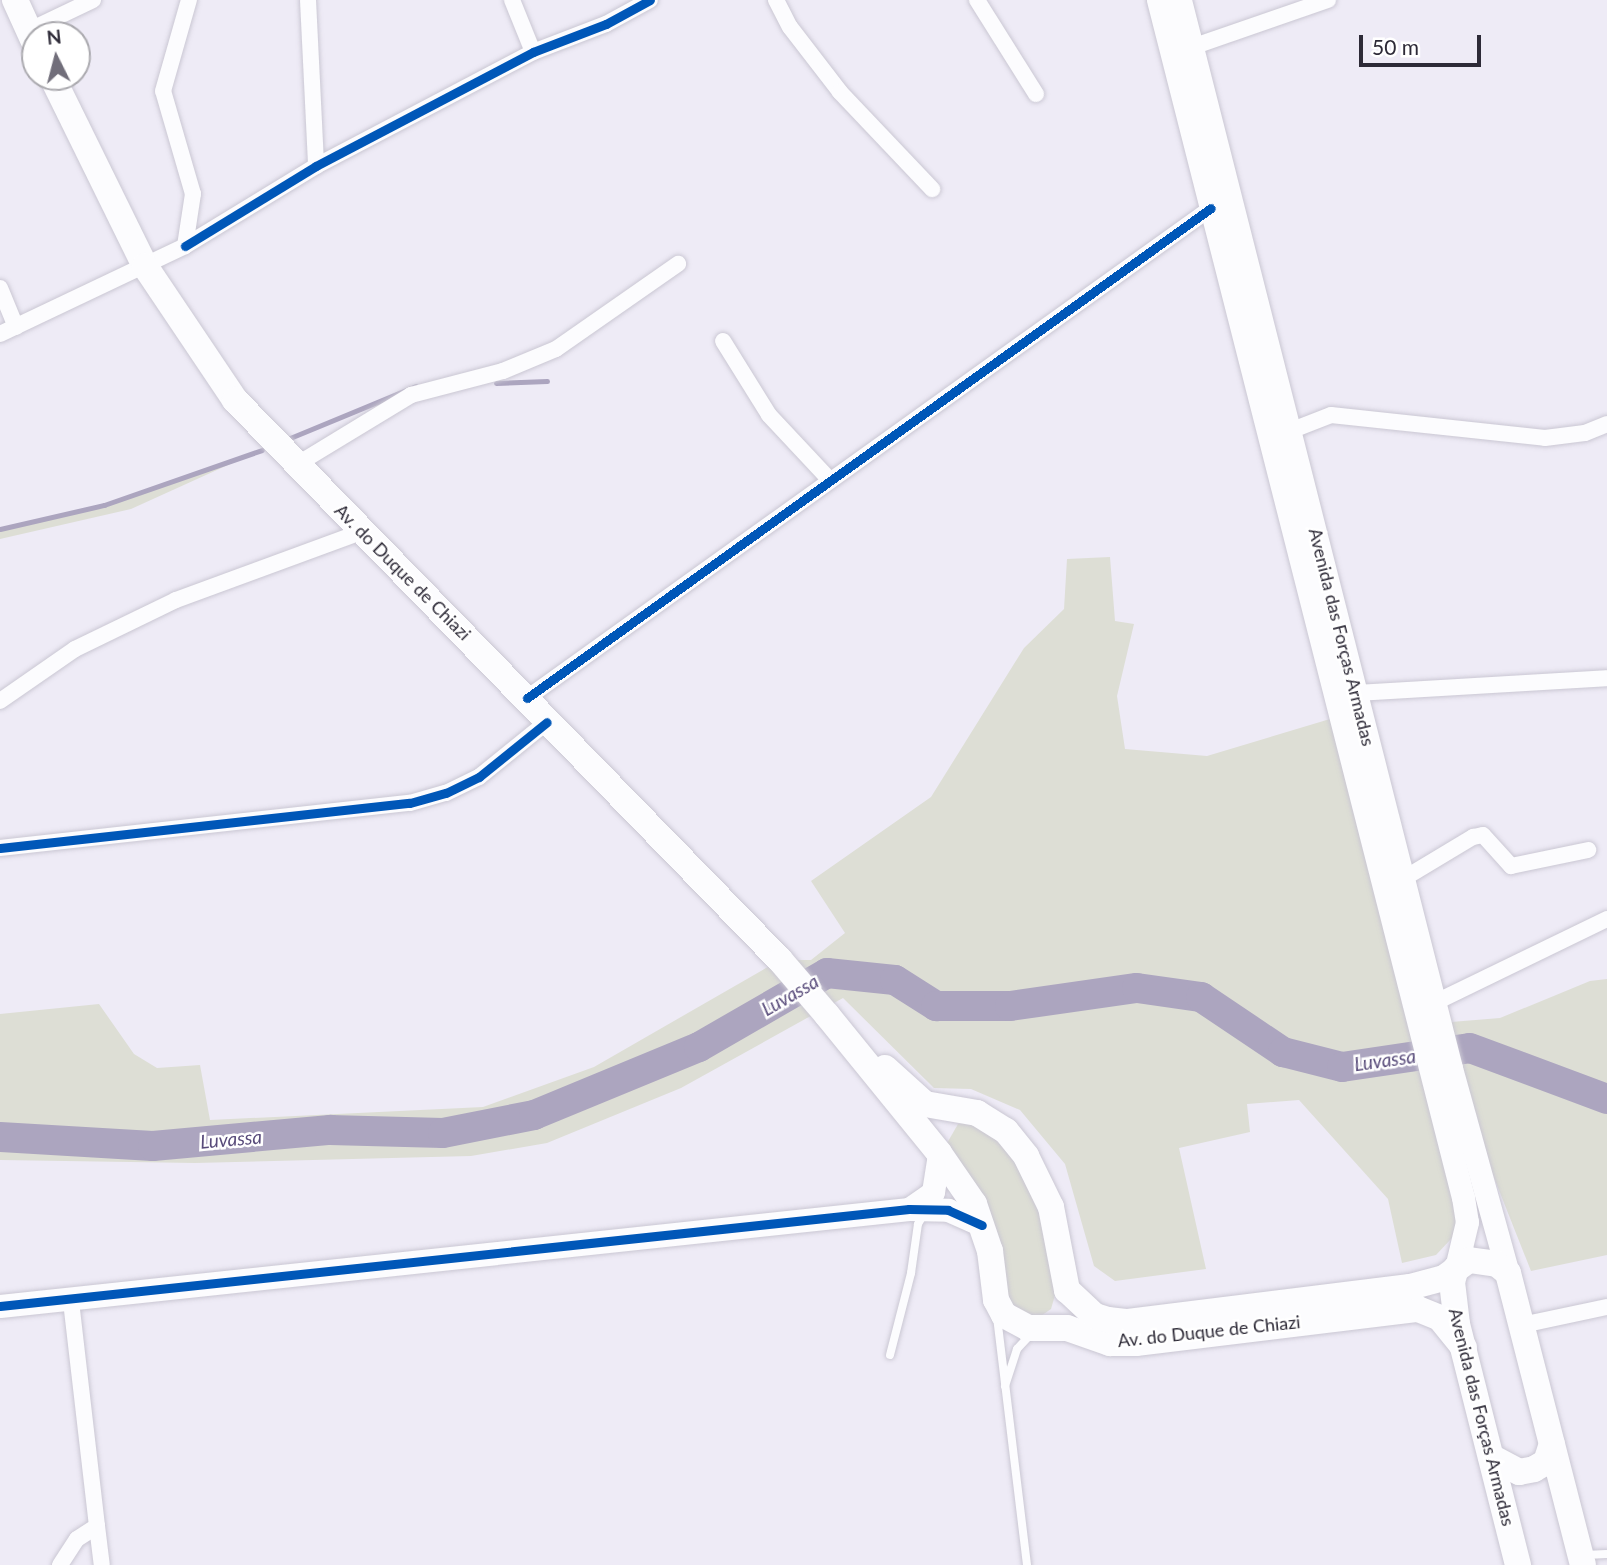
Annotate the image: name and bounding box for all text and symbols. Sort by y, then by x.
north arrow [21,21,91,91]
scale bar [1362,21,1484,65]
text: N [45,24,62,49]
text: 50 m [1372,34,1419,59]
street label: Av. do Duque de Chiazi [330,499,476,645]
street label: Avenida das Forças Armadas [1304,525,1380,749]
water label: Luvassa [757,970,823,1020]
water label: Luvassa [1353,1044,1417,1076]
water label: Luvassa [199,1125,263,1153]
street label: Avenida das Forças Armadas [1444,1305,1520,1529]
street label: Av. do Duque de Chiazi [1117,1311,1301,1351]

